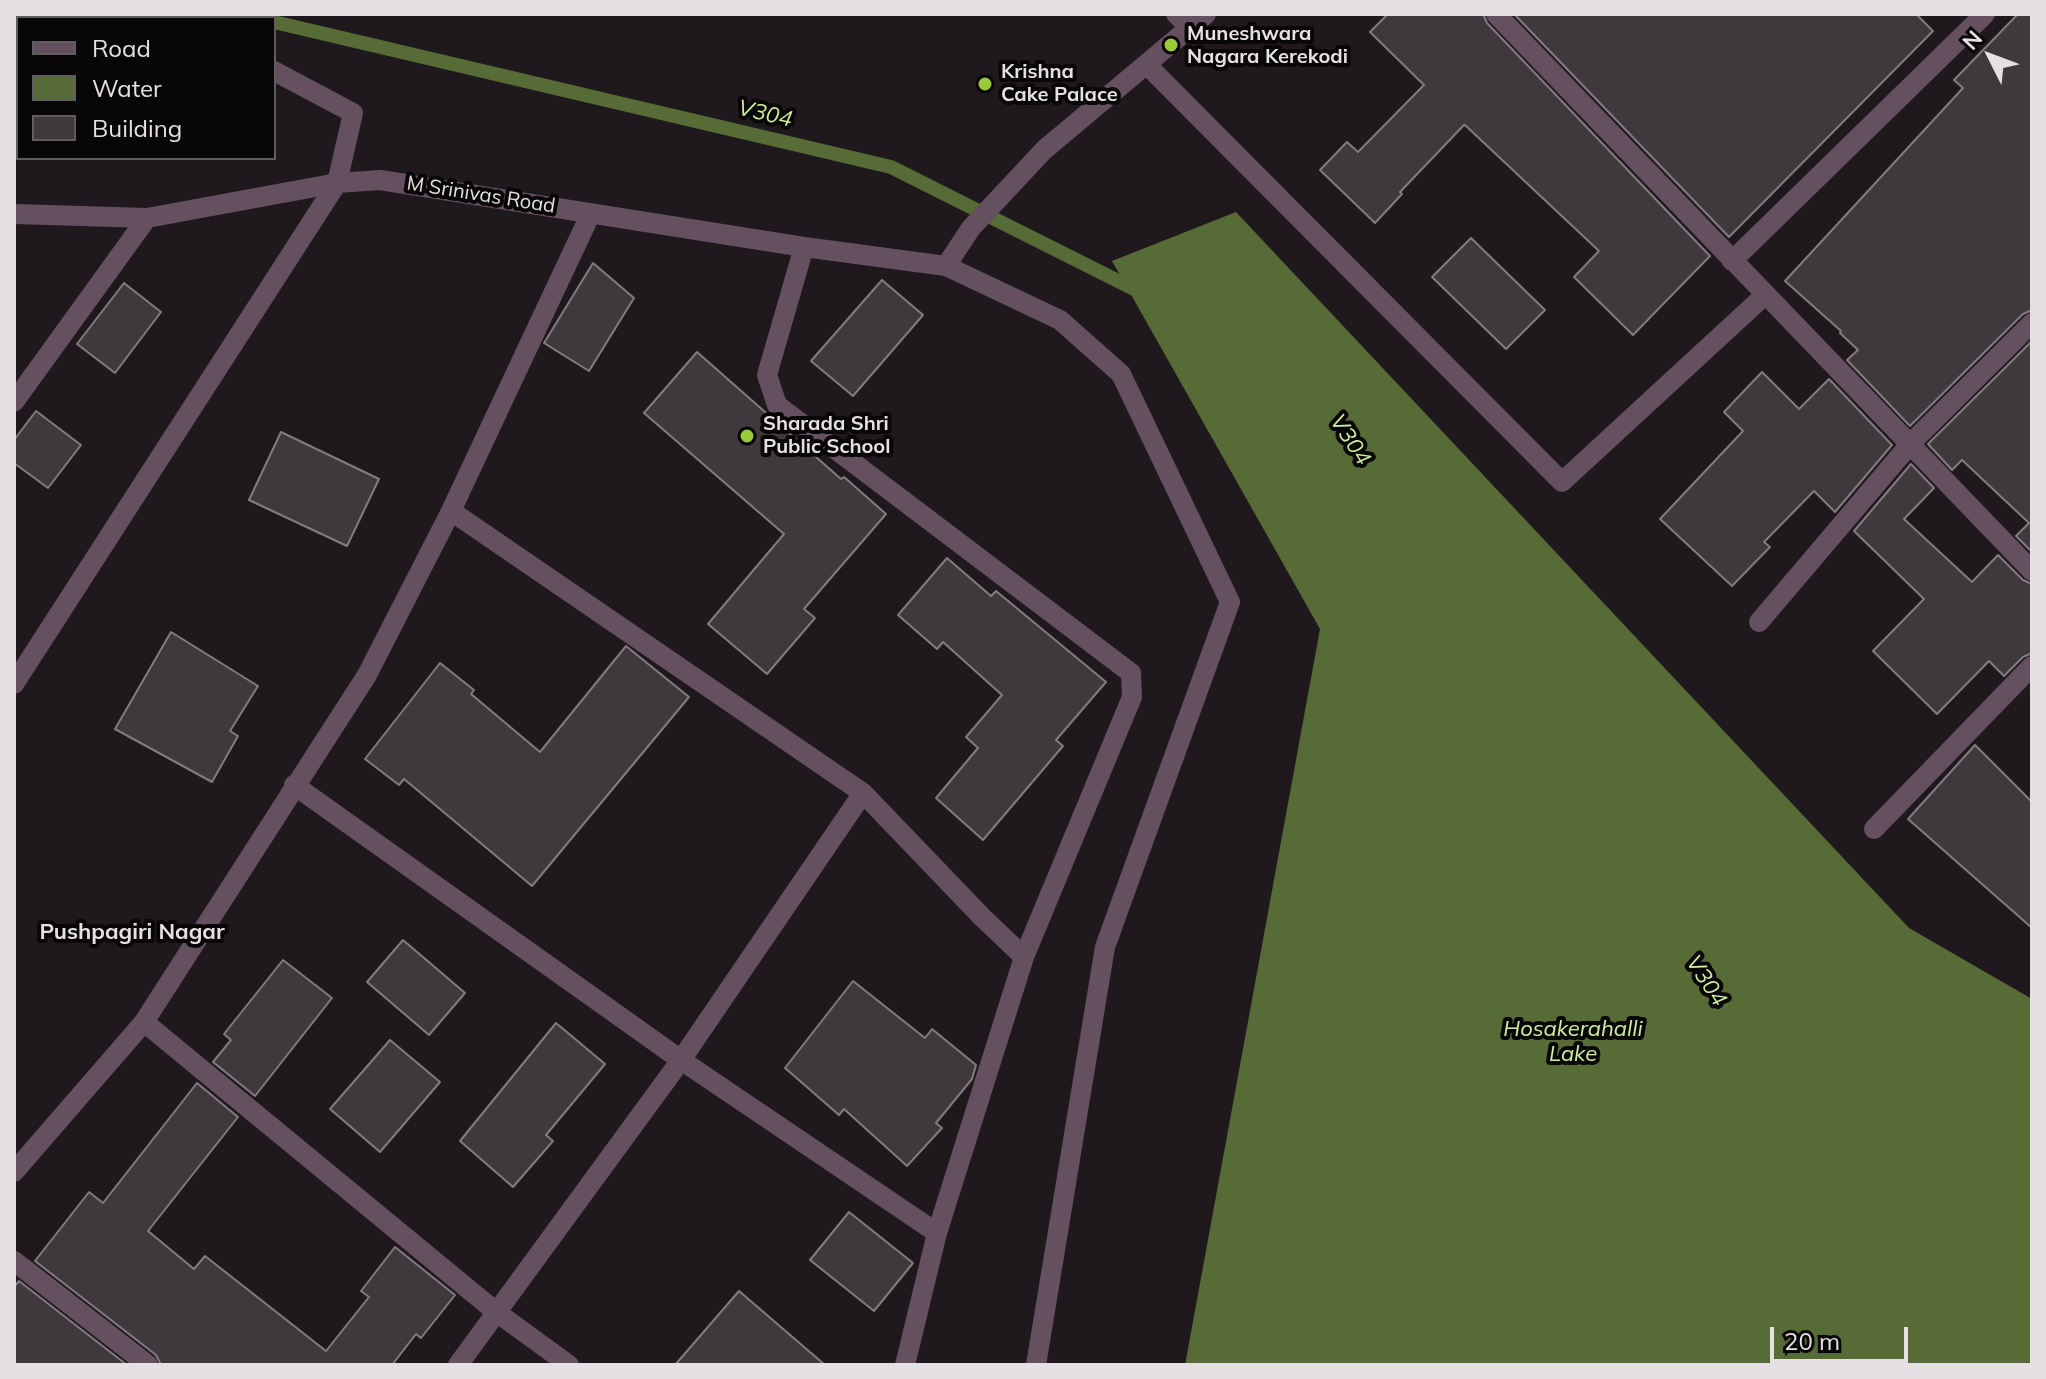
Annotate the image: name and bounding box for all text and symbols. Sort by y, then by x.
legend [16,16,276,160]
north arrow [1950,16,2030,96]
place label: Muneshwara Nagara Kerekodi [1187,22,1348,69]
text: N [1956,24,1988,55]
text: Road [92,33,151,63]
marker: Muneshwara Nagara Kerekodi [1162,36,1180,54]
place label: Krishna Cake Palace [1001,60,1118,107]
text: Water [92,73,162,103]
marker: Krishna Cake Palace [976,75,994,93]
water label: V304 [735,95,795,133]
text: Building [92,113,182,143]
street label: M Srinivas Road [405,171,557,219]
water label: V304 [1324,410,1376,470]
place label: Sharada Shri Public School [763,412,890,459]
marker: Sharada Shri Public School [738,427,756,445]
district label: Pushpagiri Nagar [39,919,225,945]
water label: V304 [1680,951,1732,1011]
water label: Hosakerahalli Lake [1503,1016,1643,1068]
scale bar [1774,1311,1912,1361]
text: 20 m [1784,1326,1840,1356]

